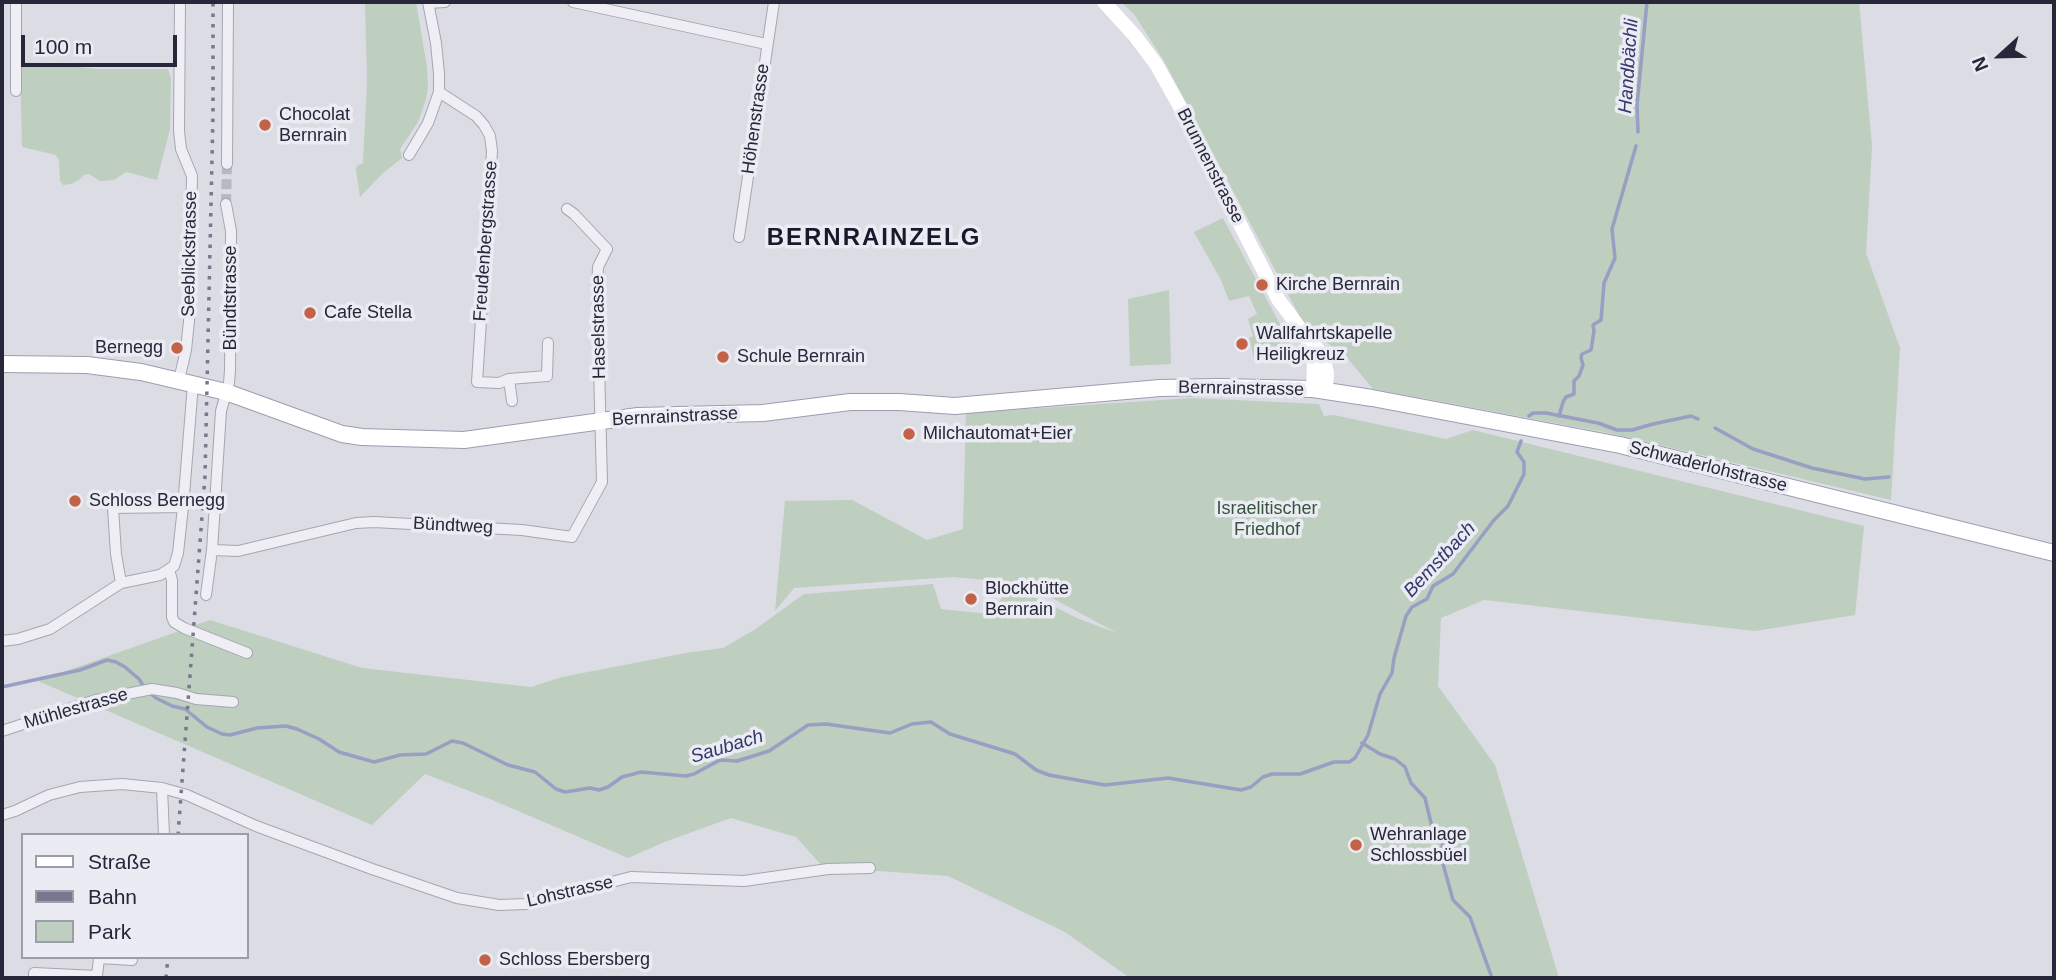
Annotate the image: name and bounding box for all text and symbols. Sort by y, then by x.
water label: Handbächli [1614,18,1644,114]
scale bar [24,21,180,65]
north arrow [1965,21,2035,91]
text: 100 m [34,35,92,58]
text: N [1968,54,1992,74]
street label: Höhenstrasse [738,63,774,175]
place label: Chocolat Bernrain [279,104,350,146]
street label: Brunnenstrasse [1172,105,1248,227]
marker: Chocolat Bernrain [257,117,273,133]
street label: Freudenbergstrasse [470,160,502,322]
street label: Seeblickstrasse [178,191,202,317]
district label: BERNRAINZELG [768,224,980,252]
street label: Bündtstrasse [220,245,242,351]
place label: Kirche Bernrain [1276,274,1400,296]
street label: Haselstrasse [587,275,611,379]
marker: Kirche Bernrain [1254,277,1270,293]
place label: Cafe Stella [324,302,412,324]
marker: Cafe Stella [302,305,318,321]
place label: Wallfahrtskapelle Heiligkreuz [1256,323,1392,366]
marker: Wallfahrtskapelle Heiligkreuz [1234,336,1250,352]
place label: Bernegg [95,337,163,359]
marker: Bernegg [169,340,185,356]
place label: Schule Bernrain [737,346,865,368]
marker: Schule Bernrain [715,349,731,365]
street label: Bernrainstrasse [1178,377,1304,401]
street label: Bernrainstrasse [611,403,739,431]
place label: Milchautomat+Eier [923,423,1073,445]
marker: Milchautomat+Eier [901,426,917,442]
street label: Schwaderlohstrasse [1627,437,1789,497]
place label: Schloss Bernegg [89,490,225,512]
marker: Schloss Bernegg [67,493,83,509]
park label: Israelitischer Friedhof [1216,498,1318,540]
street label: Bündtweg [412,513,494,539]
water label: Bemstbach [1399,517,1481,603]
place label: Blockhütte Bernrain [985,578,1069,620]
marker: Blockhütte Bernrain [963,591,979,607]
street label: Mühlestrasse [22,684,130,734]
water label: Saubach [688,725,766,769]
place label: Wehranlage Schlossbüel [1370,824,1467,866]
legend [21,833,248,959]
marker: Wehranlage Schlossbüel [1348,837,1364,853]
text: Straße [88,850,151,873]
street label: Lohstrasse [525,872,615,912]
text: Bahn [88,885,137,908]
text: Park [88,920,131,943]
place label: Schloss Ebersberg [499,949,650,971]
marker: Schloss Ebersberg [477,952,493,968]

